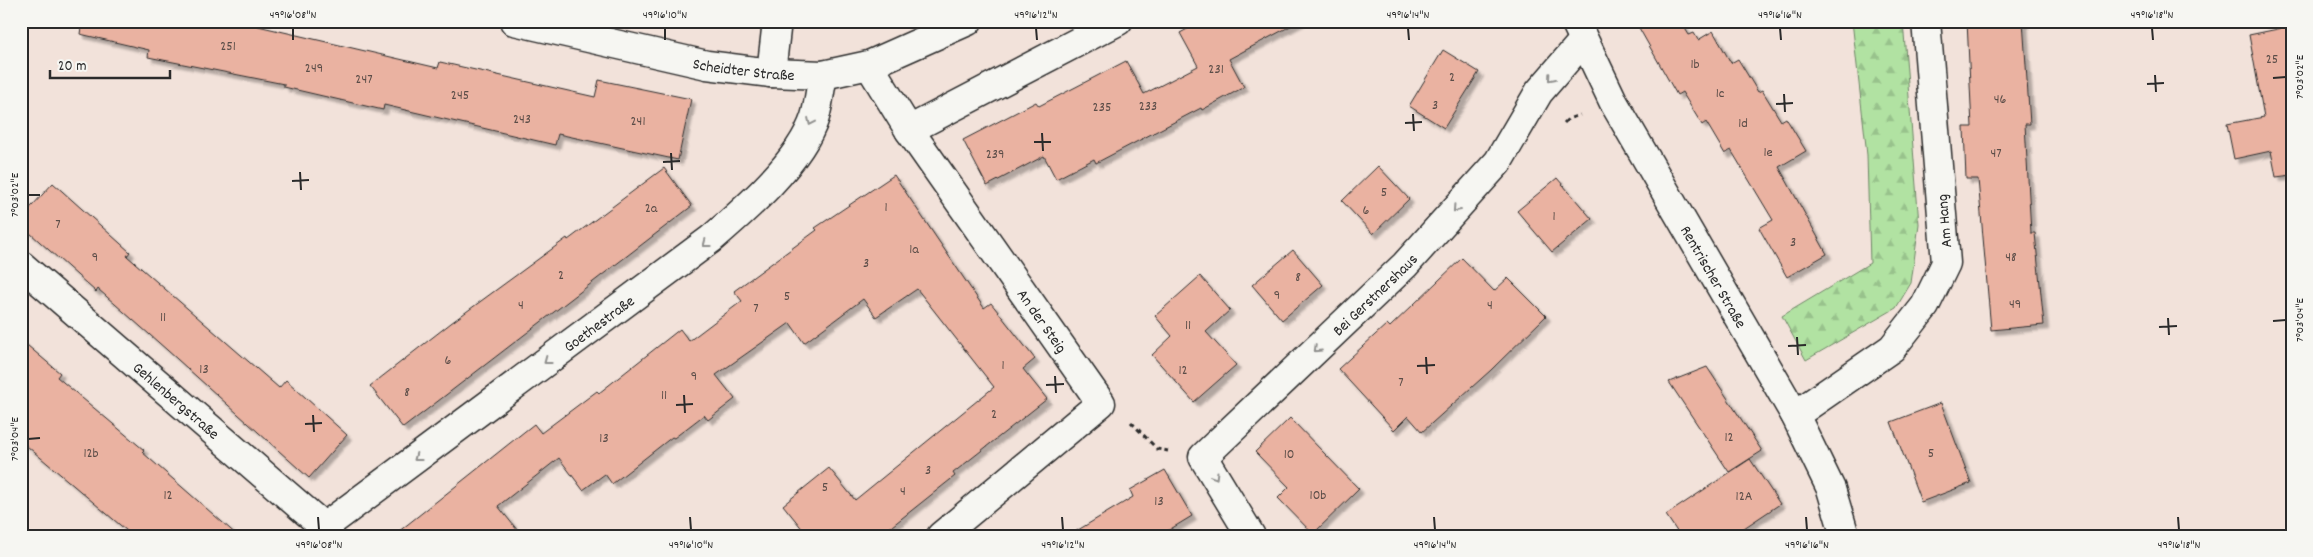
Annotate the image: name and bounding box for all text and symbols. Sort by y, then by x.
text: 49°16'08"N [270,7,316,24]
text: 49°16'10"N [643,7,687,24]
text: 49°16'12"N [1014,7,1058,24]
text: 49°16'14"N [1386,7,1430,24]
text: 49°16'16"N [1758,7,1802,24]
text: 49°16'18"N [2131,7,2173,24]
house number: 251 [220,37,236,57]
scale bar [50,48,170,80]
house number: 25 [2266,50,2278,70]
street label: Scheidter Straße [690,53,795,88]
text: 7°03'02"E [2292,54,2309,99]
house number: 1b [1690,55,1700,75]
text: 20 m [58,56,86,78]
house number: 249 [305,59,323,79]
house number: 231 [1208,60,1224,80]
house number: 2 [1449,68,1455,88]
house number: 247 [355,70,373,90]
one-way arrow [1548,72,1557,81]
house number: 1c [1716,84,1725,104]
house number: 245 [451,86,469,106]
house number: 46 [1994,90,2006,110]
house number: 3 [1432,96,1438,116]
house number: 233 [1139,97,1157,117]
house number: 235 [1093,98,1111,118]
house number: 243 [513,110,531,130]
house number: 241 [631,112,646,132]
house number: 1d [1738,114,1748,134]
one-way arrow [807,117,818,126]
house number: 1e [1763,143,1773,163]
house number: 47 [1990,144,2002,164]
house number: 239 [986,145,1004,165]
text: 7°03'02"E [7,172,24,217]
house number: 5 [1381,183,1387,203]
street label: Am Hang [1932,193,1959,248]
house number: 1 [884,198,888,218]
house number: 2a [645,199,658,219]
house number: 6 [1363,201,1370,221]
one-way arrow [1453,203,1462,212]
house number: 1 [1552,207,1556,227]
house number: 7 [55,215,61,235]
street label: Rentrischer Straße [1673,222,1751,333]
house number: 3 [1790,233,1796,253]
one-way arrow [703,238,712,246]
house number: 1a [909,240,919,260]
house number: 9 [92,248,98,268]
house number: 48 [2005,248,2017,268]
street label: Bei Gerstnershaus [1328,249,1424,342]
house number: 3 [863,254,869,274]
house number: 2 [558,266,564,286]
house number: 8 [1295,268,1301,288]
street label: An der Steig [1010,285,1071,359]
house number: 9 [1274,286,1280,306]
house number: 5 [784,287,790,307]
street label: Goethestraße [560,291,640,359]
house number: 49 [2009,295,2021,315]
house number: 4 [518,296,524,316]
house number: 4 [1487,296,1493,316]
text: 7°03'04"E [2292,297,2309,342]
house number: 7 [753,299,759,319]
house number: 11 [160,308,166,328]
house number: 11 [1185,316,1191,336]
one-way arrow [1313,343,1322,352]
house number: 6 [445,351,452,371]
one-way arrow [544,356,553,364]
house number: 1 [1001,356,1005,376]
street label: Gehlenbergstraße [127,357,224,446]
house number: 13 [199,360,209,380]
house number: 12 [1178,361,1188,381]
house number: 9 [691,367,697,387]
house number: 7 [1398,373,1404,393]
house number: 8 [404,383,410,403]
house number: 11 [661,386,667,406]
house number: 2 [991,405,997,425]
text: 7°03'04"E [7,416,24,461]
house number: 12 [1724,428,1734,448]
house number: 13 [599,429,609,449]
house number: 12b [83,444,99,464]
house number: 5 [1928,444,1934,464]
house number: 10 [1284,445,1294,465]
one-way arrow [413,452,423,461]
house number: 3 [925,461,931,481]
one-way arrow [1208,471,1218,480]
house number: 5 [822,478,828,498]
house number: 4 [900,482,906,502]
house number: 12 [163,486,173,506]
house number: 10b [1310,486,1326,506]
house number: 12A [1736,487,1753,507]
house number: 13 [1154,492,1164,512]
text: 49°16'08"N [296,537,342,554]
text: 49°16'10"N [669,537,713,554]
text: 49°16'12"N [1041,537,1085,554]
text: 49°16'14"N [1413,537,1457,554]
text: 49°16'16"N [1785,537,1829,554]
text: 49°16'18"N [2158,537,2200,554]

